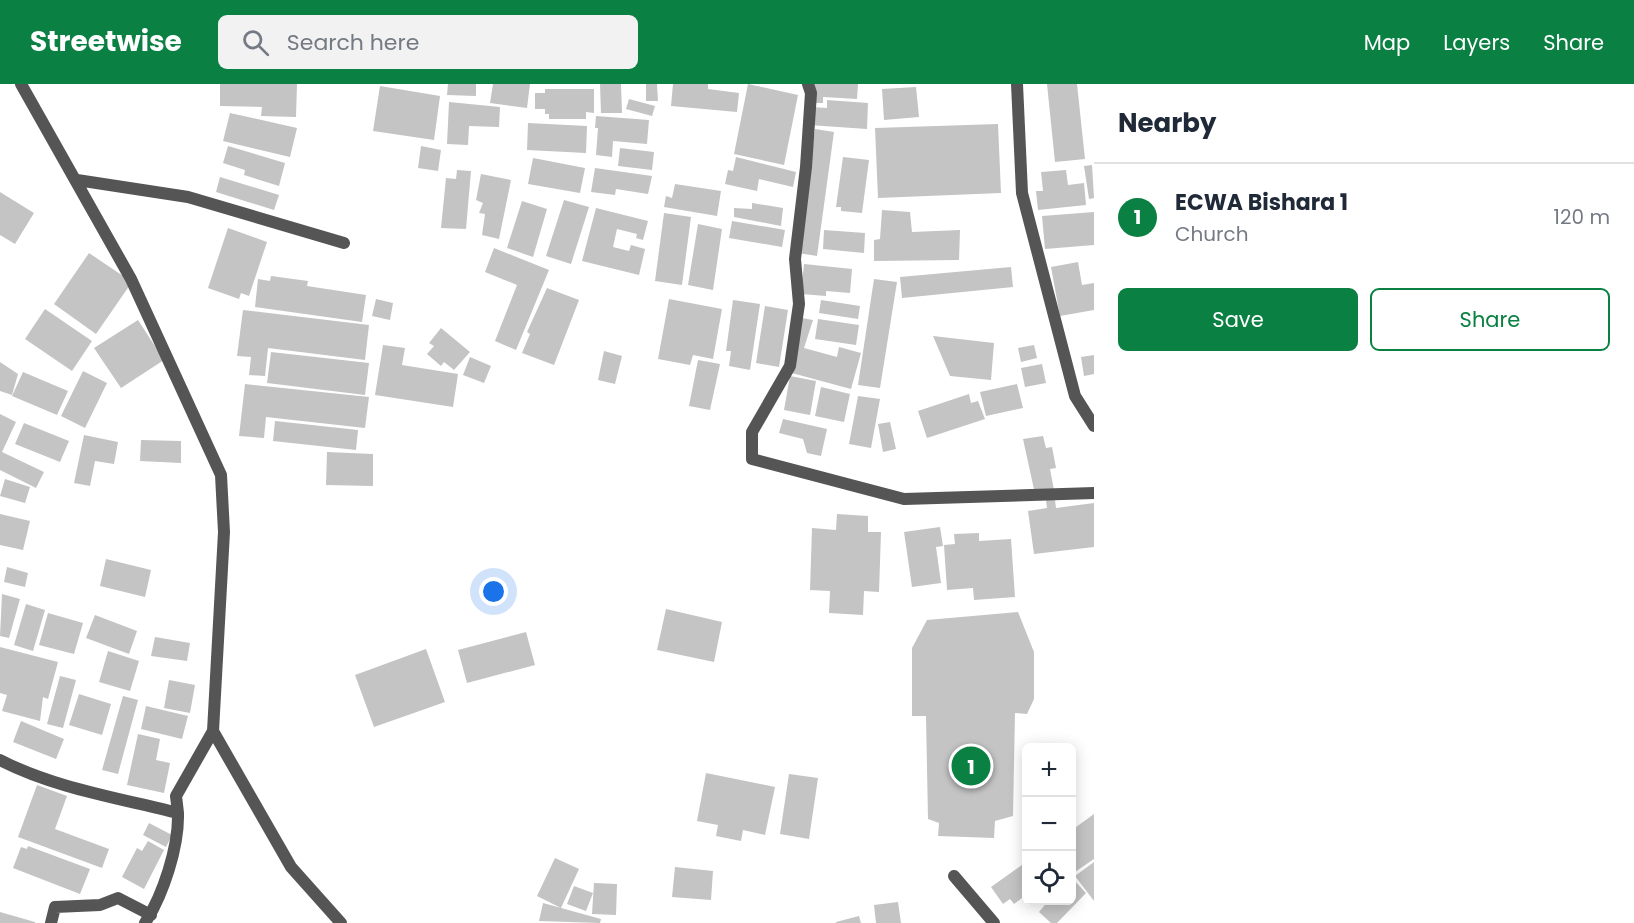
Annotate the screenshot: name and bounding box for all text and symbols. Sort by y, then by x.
search box [218,15,638,69]
text: Streetwise [30,22,182,61]
icon: search [239,26,272,59]
text: Search here [287,27,419,58]
text: Map [1364,28,1410,57]
text: Layers [1443,28,1510,57]
text: Share [1543,28,1604,57]
text: Nearby [1118,105,1216,141]
text: ECWA Bishara 1 [1175,187,1348,218]
text: 1 [1134,203,1141,231]
text: 120 m [1554,203,1610,231]
text: Church [1175,220,1248,248]
button: Save [1118,288,1358,351]
button: Share [1370,288,1610,351]
your location [479,577,508,606]
map controls [1022,743,1076,905]
button: + [1022,743,1076,797]
pin: 1 [952,744,990,788]
button: − [1022,797,1076,851]
button: locate [1022,851,1076,905]

